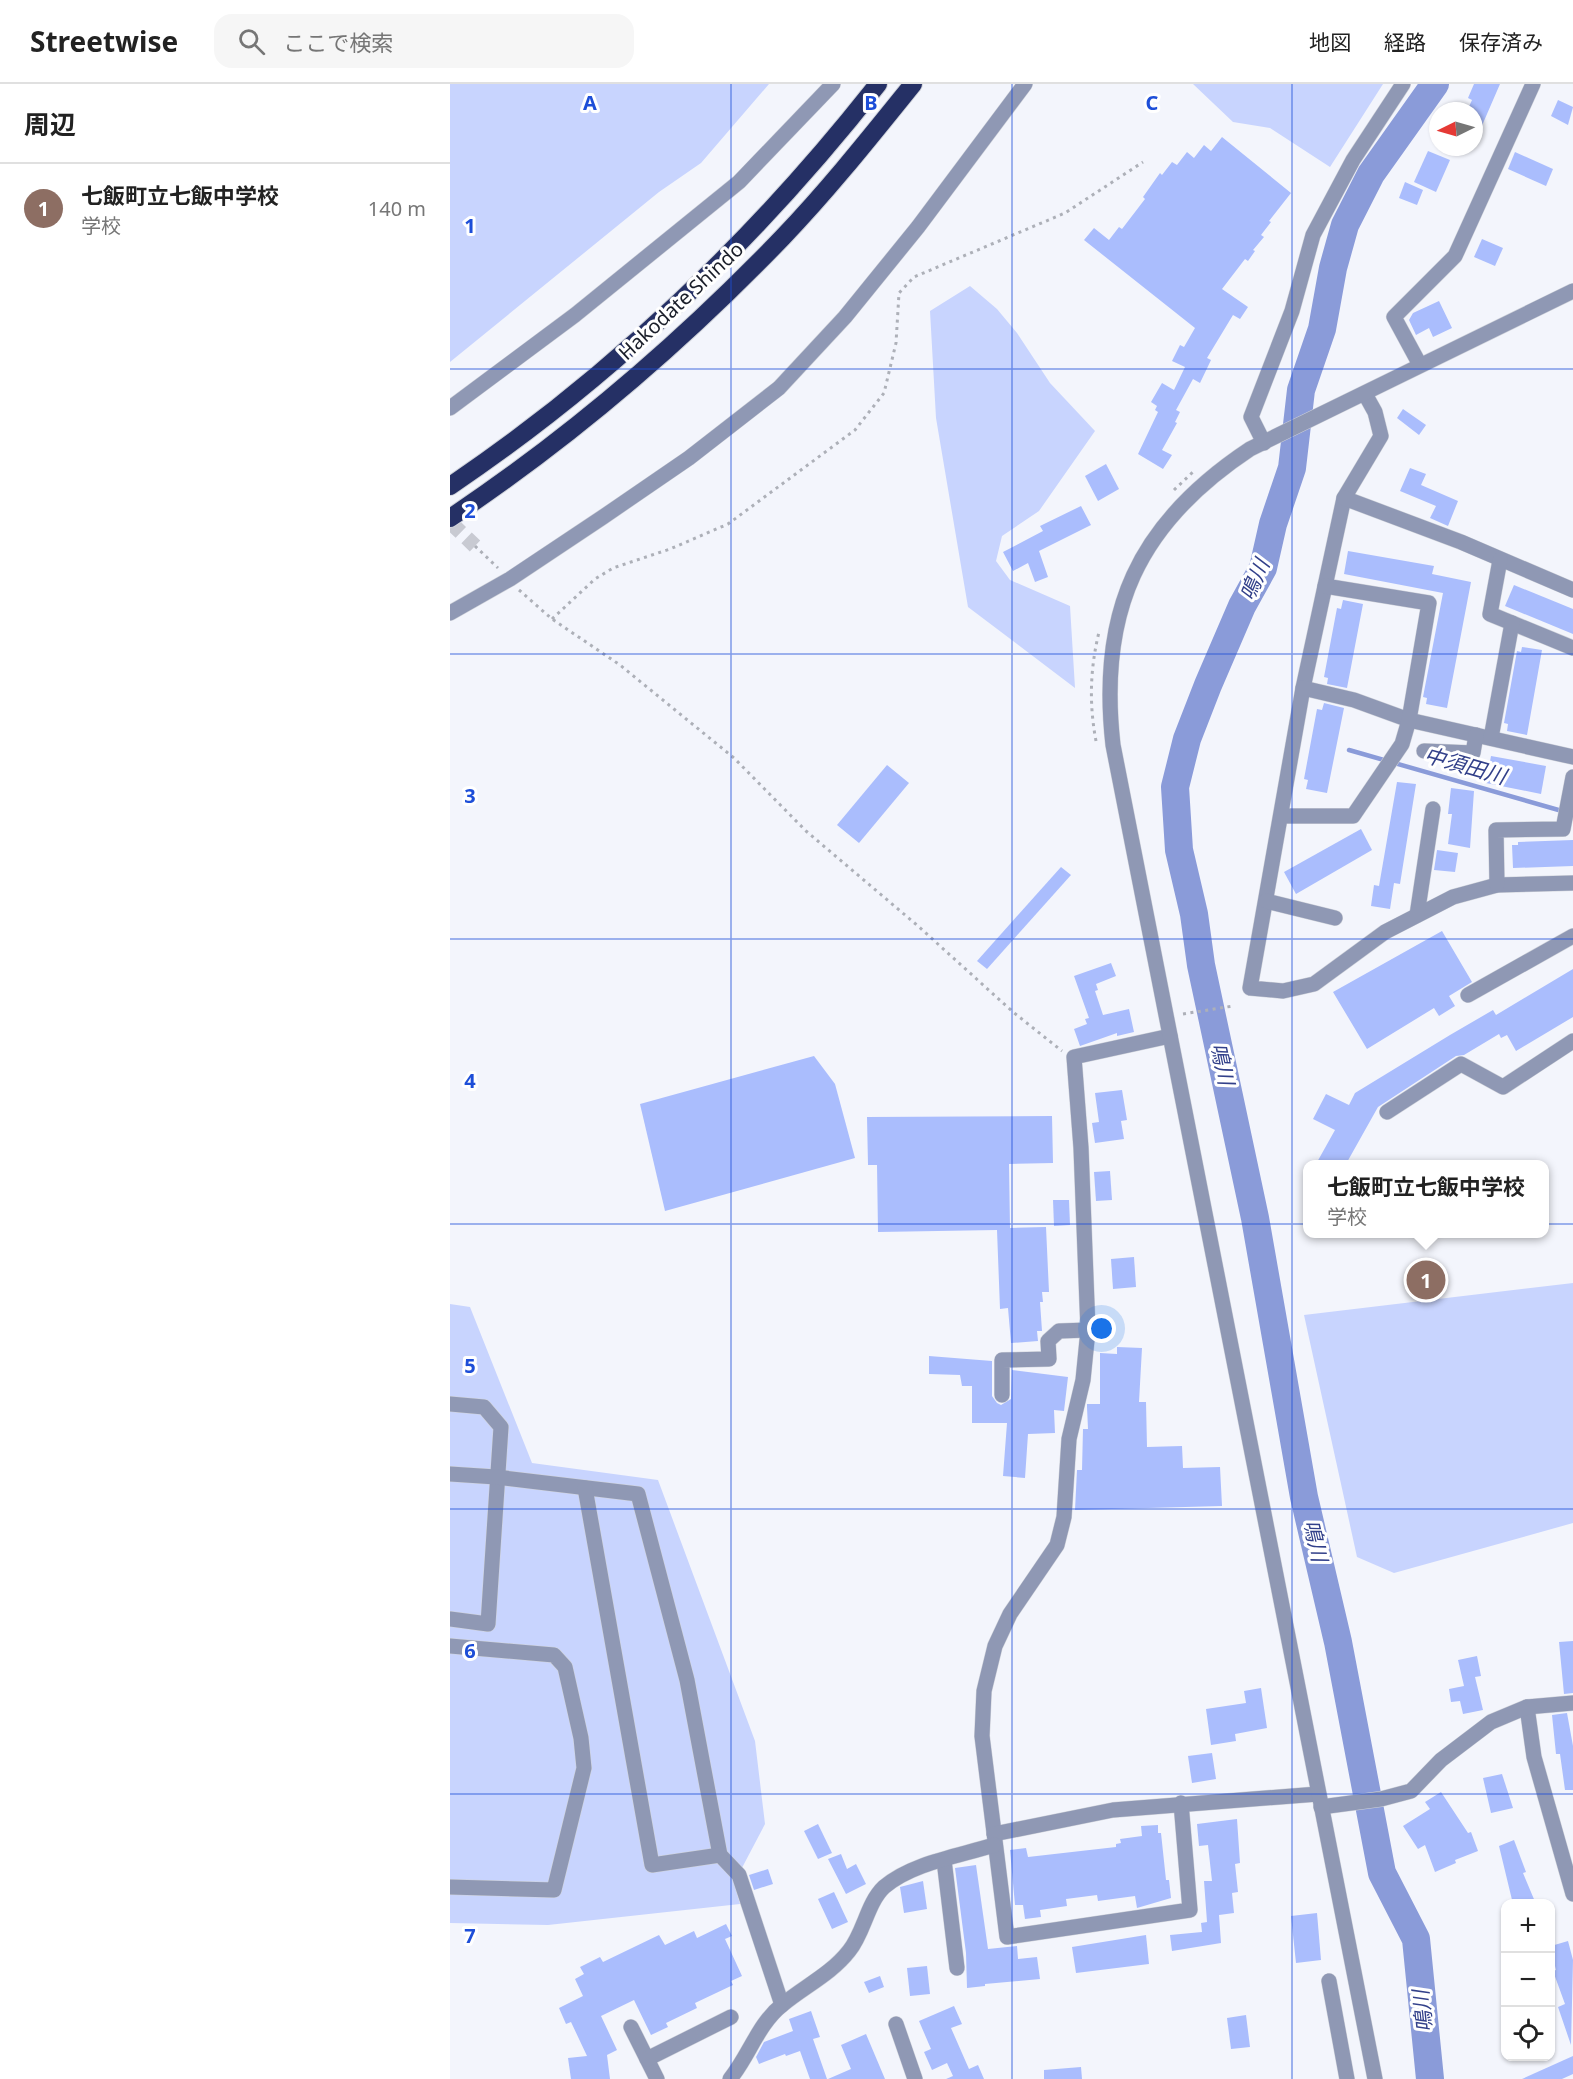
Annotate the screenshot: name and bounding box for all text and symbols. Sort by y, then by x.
search box [214,14,634,68]
text: Streetwise [30,22,178,60]
icon: search [235,25,268,58]
text: ここで検索 [283,27,393,57]
text: 地図 [1309,28,1351,56]
text: 経路 [1384,28,1426,56]
text: 保存済み [1459,28,1543,56]
text: A [583,89,597,116]
text: B [864,89,878,116]
text: C [1146,89,1159,116]
north arrow [1429,102,1483,156]
text: 周辺 [24,106,76,142]
text: 七飯町立七飯中学校 [81,180,279,210]
text: 1 [38,195,49,222]
text: 140 m [368,195,426,222]
text: 学校 [81,212,121,239]
text: 1 [464,212,476,239]
street label: Hakodate Shindo [612,236,749,366]
text: 2 [464,497,476,524]
water label: 鳴川 [1233,553,1276,604]
water label: 中須田川 [1421,740,1511,791]
text: 3 [464,782,476,809]
water label: 鳴川 [1205,1040,1241,1089]
text: 4 [464,1067,476,1094]
popup [1303,1160,1549,1238]
text: 七飯町立七飯中学校 [1327,1171,1525,1201]
text: 学校 [1327,1203,1367,1230]
pin: 1 [1406,1258,1446,1302]
your location [1087,1314,1116,1343]
text: 5 [464,1352,476,1379]
water label: 鳴川 [1298,1517,1335,1566]
text: 6 [464,1637,476,1664]
map controls [1501,1899,1555,2061]
button: + [1501,1899,1555,1953]
text: 7 [464,1922,476,1949]
button: − [1501,1953,1555,2007]
water label: 鳴川 [1406,1987,1438,2033]
button: locate [1501,2007,1555,2061]

